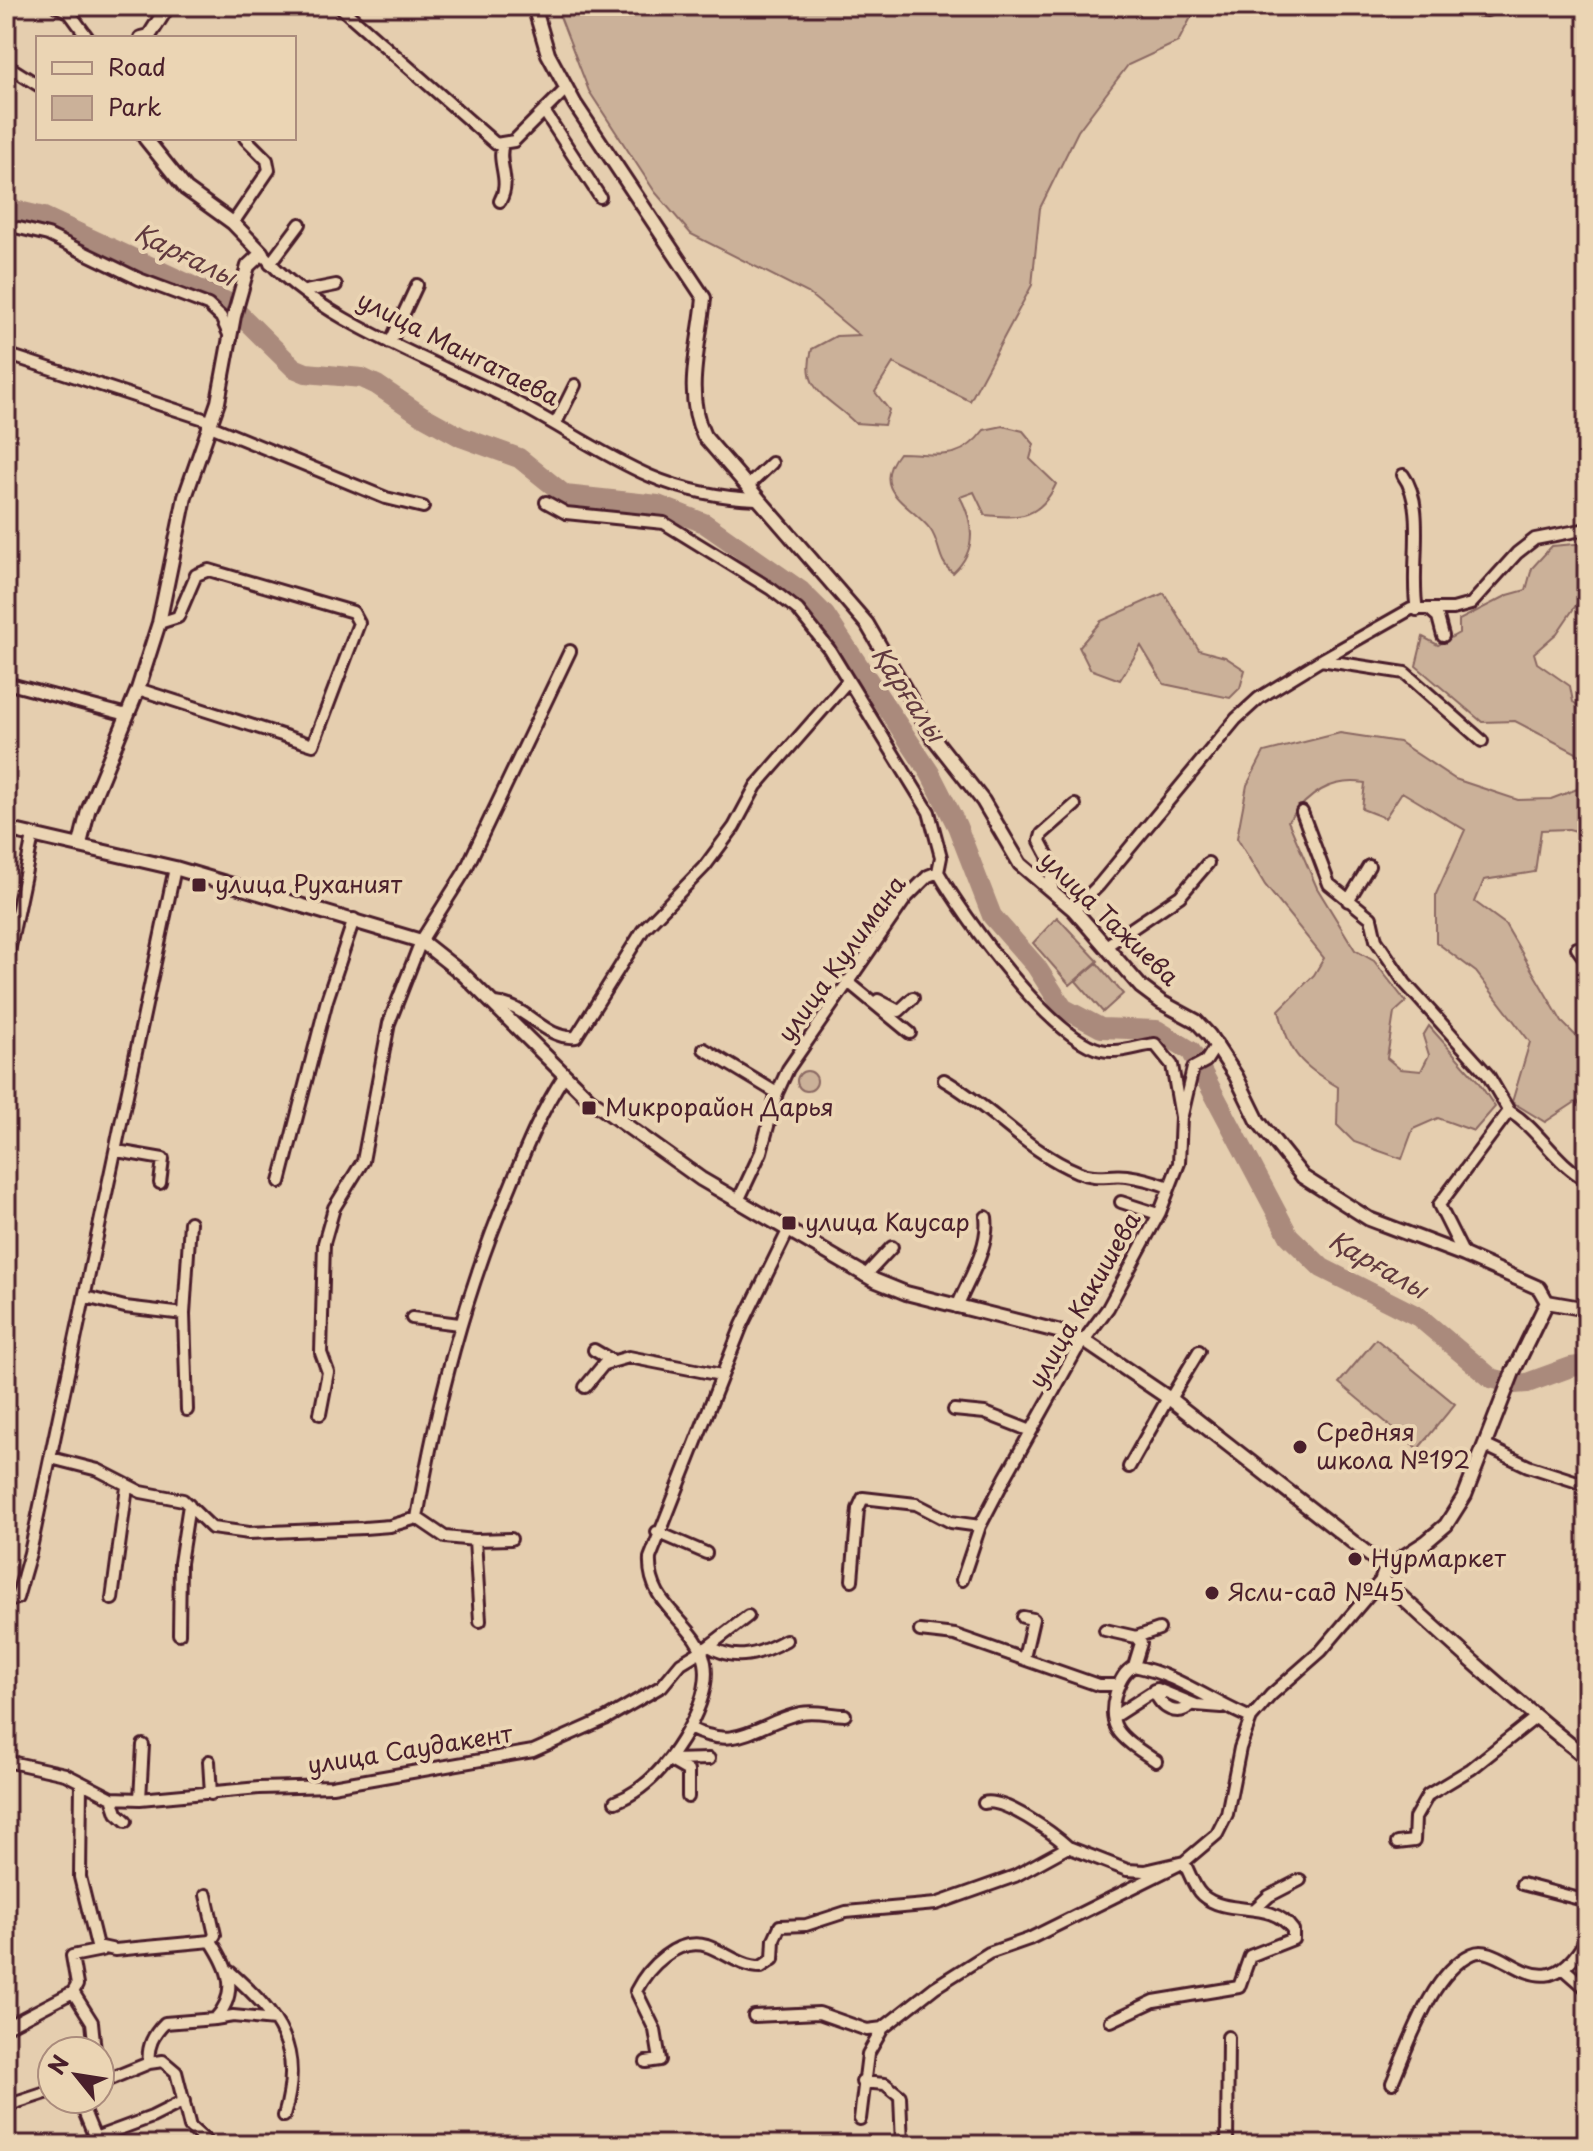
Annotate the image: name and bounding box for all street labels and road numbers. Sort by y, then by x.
street label: улица Мангатаева [352,281,566,414]
street label: улица Тажиева [1033,842,1188,994]
street label: улица Кулимана [768,867,913,1049]
street label: улица Какишева [1018,1204,1149,1394]
street label: улица Саудакент [305,1714,515,1782]

